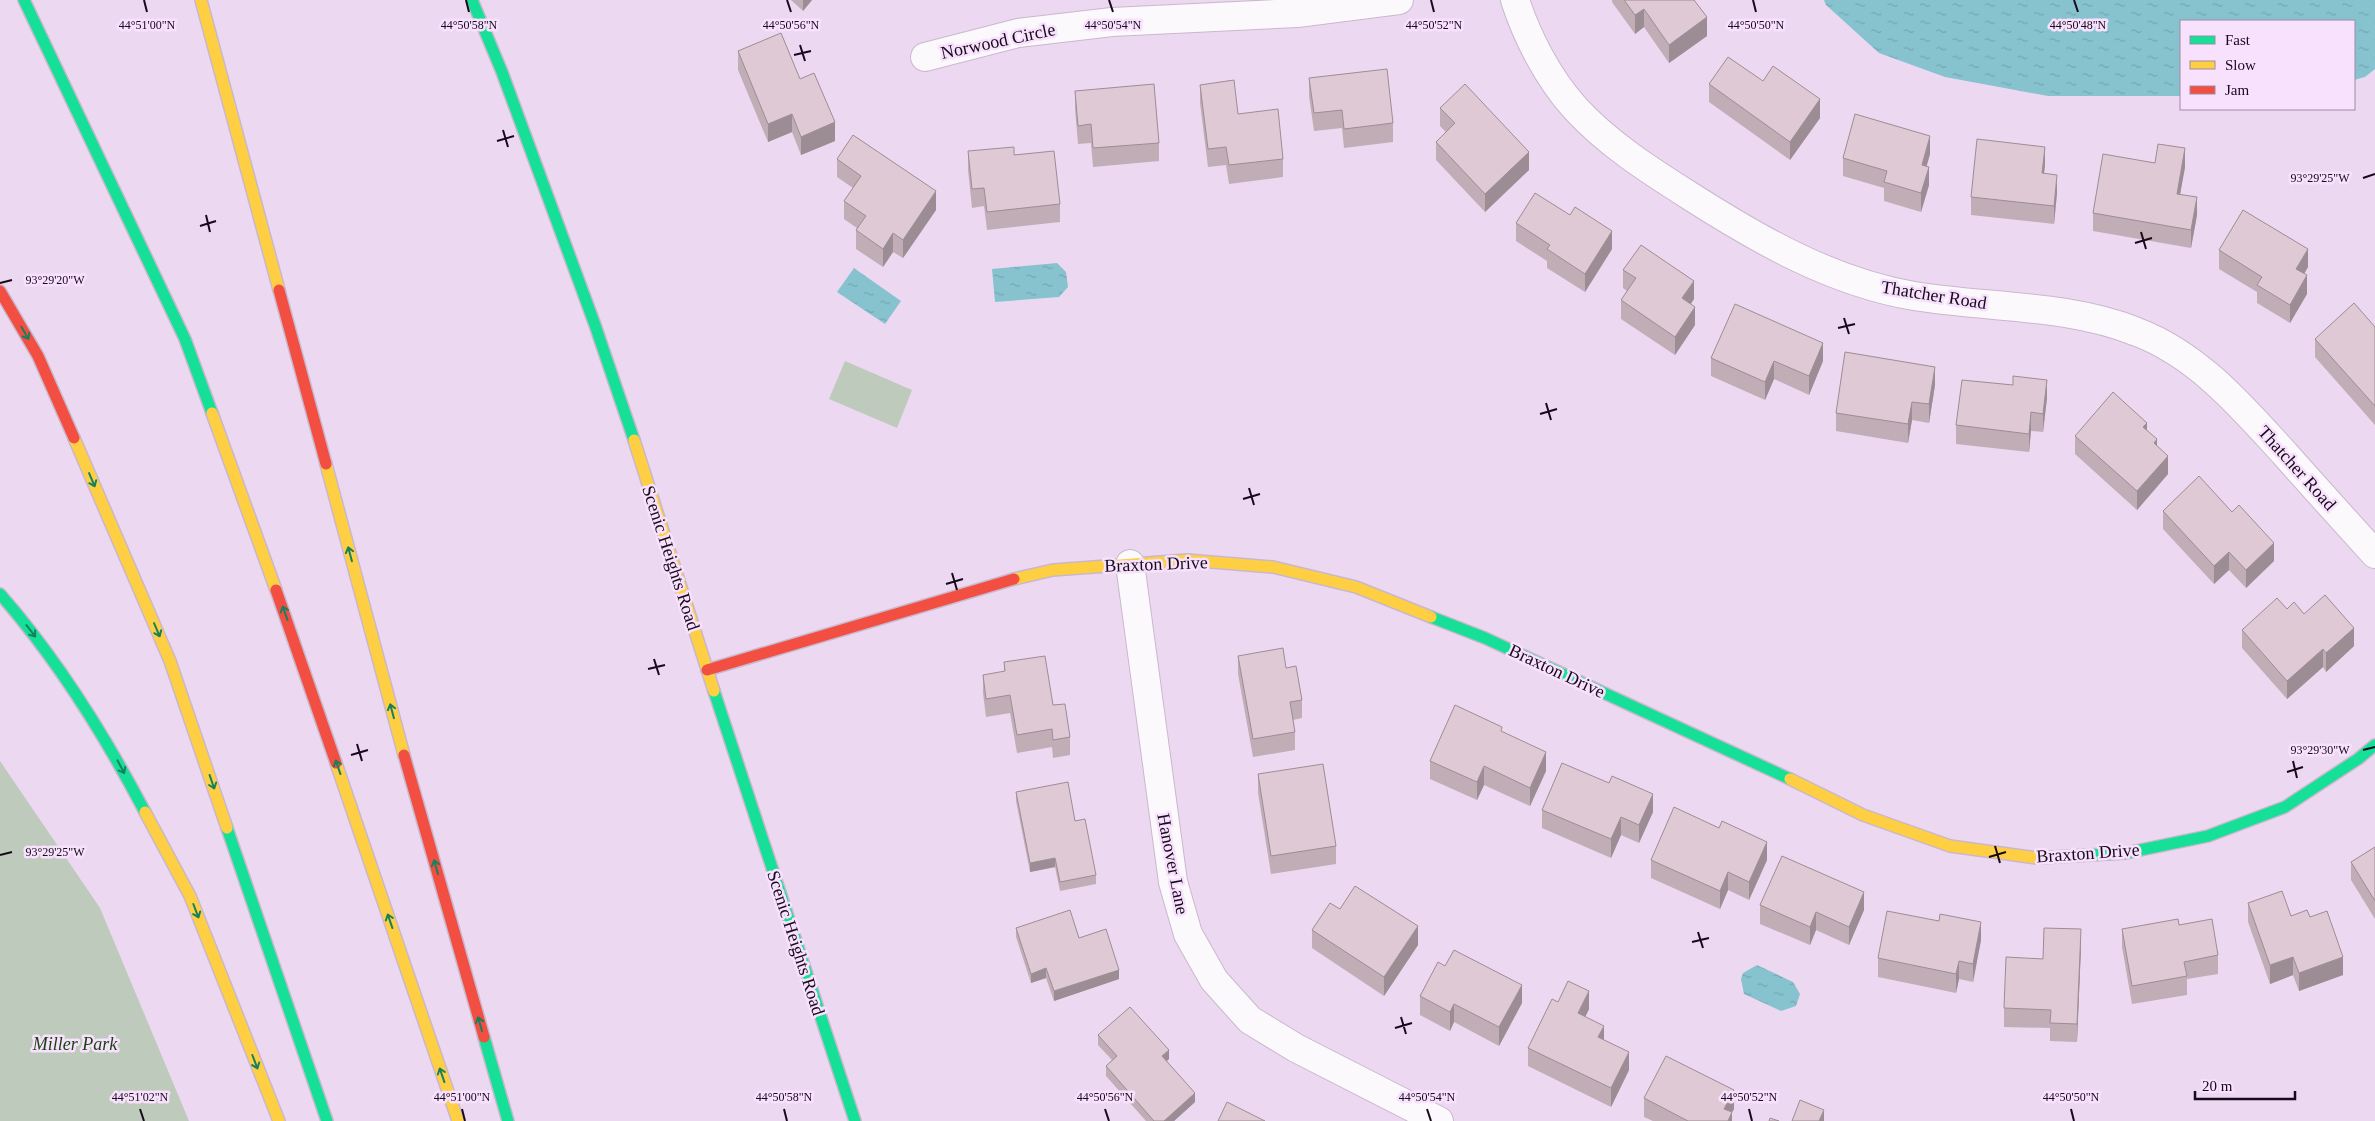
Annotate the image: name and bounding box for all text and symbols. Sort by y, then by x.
text: 44°51'00"N [119,18,176,32]
text: 44°50'58"N [441,18,498,32]
text: 44°50'56"N [763,18,820,32]
text: 44°50'54"N [1085,18,1142,32]
text: 44°50'52"N [1406,18,1463,32]
text: 44°50'50"N [1728,18,1785,32]
text: 44°50'48"N [2050,18,2107,32]
street label: Norwood Circle [939,19,1057,63]
legend [2180,20,2355,110]
text: Fast [2225,32,2251,48]
text: Slow [2225,57,2256,73]
text: Jam [2225,82,2249,98]
text: 93°29'25"W [2290,171,2350,185]
text: 93°29'20"W [25,273,85,287]
street label: Thatcher Road [1880,277,1988,313]
one-way arrow [20,325,30,339]
street label: Thatcher Road [2254,422,2340,514]
one-way arrow [88,473,97,488]
street label: Scenic Heights Road [638,483,704,633]
one-way arrow [345,546,355,562]
street label: Braxton Drive [1104,552,1208,576]
one-way arrow [280,606,289,622]
one-way arrow [152,622,162,637]
one-way arrow [26,624,37,637]
street label: Braxton Drive [1506,640,1608,702]
one-way arrow [387,703,397,719]
text: 93°29'30"W [2290,743,2350,757]
one-way arrow [116,759,126,774]
one-way arrow [333,760,342,775]
one-way arrow [207,774,217,790]
street label: Hanover Lane [1153,812,1193,916]
street label: Braxton Drive [2036,839,2140,867]
text: 93°29'25"W [25,845,85,859]
one-way arrow [431,859,441,875]
street label: Scenic Heights Road [763,868,829,1018]
one-way arrow [192,903,201,918]
one-way arrow [385,914,394,929]
one-way arrow [475,1016,485,1032]
park label: Miller Park [32,1034,118,1054]
one-way arrow [251,1054,261,1069]
one-way arrow [437,1067,447,1083]
scale bar [2195,1068,2295,1100]
text: 20 m [2202,1078,2233,1094]
text: 44°51'02"N [112,1090,169,1104]
text: 44°51'00"N [434,1090,491,1104]
text: 44°50'58"N [756,1090,813,1104]
text: 44°50'56"N [1077,1090,1134,1104]
text: 44°50'54"N [1399,1090,1456,1104]
text: 44°50'52"N [1721,1090,1778,1104]
text: 44°50'50"N [2043,1090,2100,1104]

